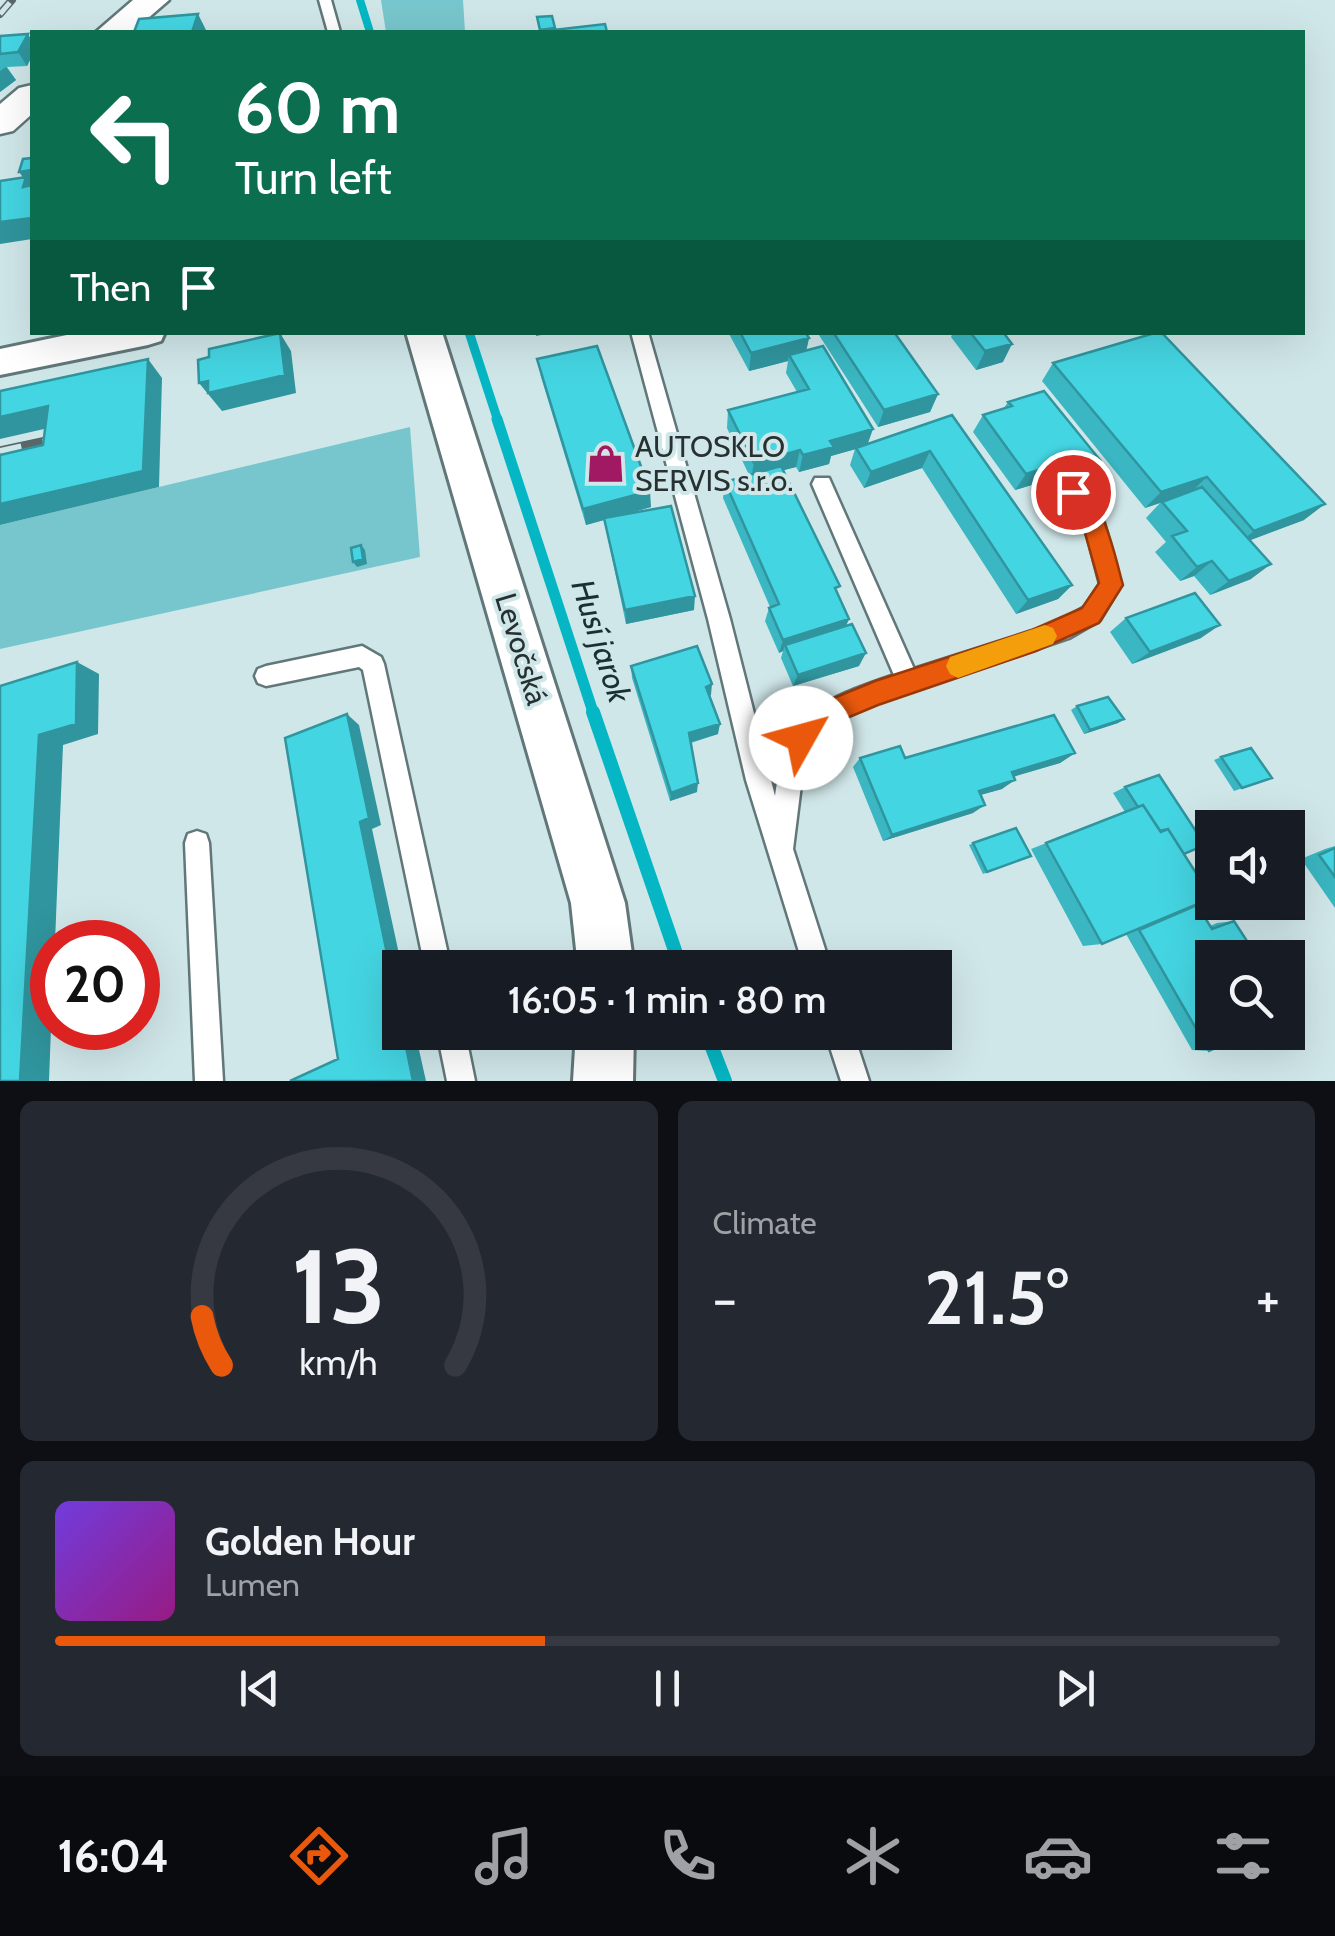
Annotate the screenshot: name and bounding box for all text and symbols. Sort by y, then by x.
text: 60 m [235,65,400,151]
icon: left [70,70,200,200]
text: Turn left [235,151,392,205]
icon: arrive [171,260,226,315]
text: Then [70,264,151,311]
place label: AUTOSKLO SERVIS s.r.o. [635,428,794,499]
shop icon: AUTOSKLO SERVIS s.r.o. [584,443,626,485]
pin [1031,450,1116,535]
icon: arrive [1046,465,1101,520]
water label: Husí jarok [563,574,640,709]
street label: Levočská [487,589,556,710]
position arrow [749,686,853,790]
map controls [1195,810,1305,1050]
button: sound [1195,810,1305,920]
speed limit sign: 20 [30,920,160,1050]
button: search [1195,940,1305,1050]
text: 16:05 · 1 min · 80 m [508,976,826,1023]
text: Climate [713,1203,817,1242]
text: 13 [292,1223,386,1349]
text: 21.5° [924,1252,1068,1343]
text: − [713,1265,737,1332]
text: + [1256,1265,1280,1332]
text: km/h [300,1341,378,1384]
text: Golden Hour [205,1518,415,1565]
text: Lumen [205,1565,300,1604]
icon: previous [232,1661,287,1716]
icon: pause [640,1661,695,1716]
icon: next [1048,1661,1103,1716]
icon: directions [284,1821,354,1891]
icon: music [469,1821,539,1891]
icon: phone [653,1821,723,1891]
icon: climate [838,1821,908,1891]
icon: car [1023,1821,1093,1891]
icon: filters [1208,1821,1278,1891]
text: 16:04 [57,1829,169,1883]

